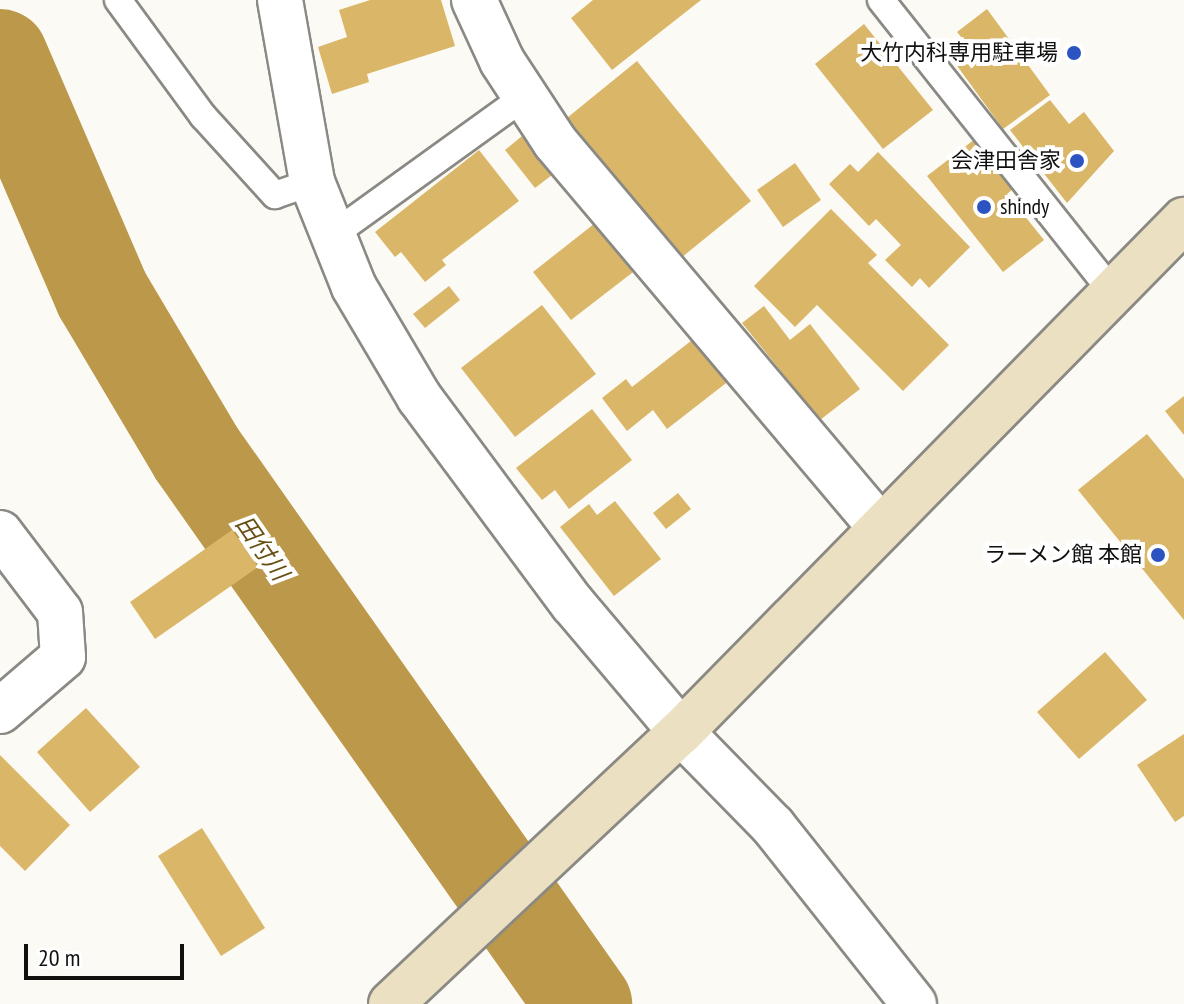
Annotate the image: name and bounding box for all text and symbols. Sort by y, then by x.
place label: 大竹内科専用駐車場 [860,40,1058,66]
marker: 大竹内科専用駐車場 [1065,44,1083,62]
place label: 会津田舎家 [951,148,1061,174]
marker: 会津田舎家 [1068,152,1086,170]
place label: shindy [1000,194,1049,220]
marker: shindy [975,198,993,216]
water label: 田付川 [230,510,294,586]
place label: ラーメン館 本館 [983,542,1142,568]
marker: ラーメン館 本館 [1149,546,1167,564]
scale bar [28,928,188,978]
text: 20 m [38,942,80,973]

